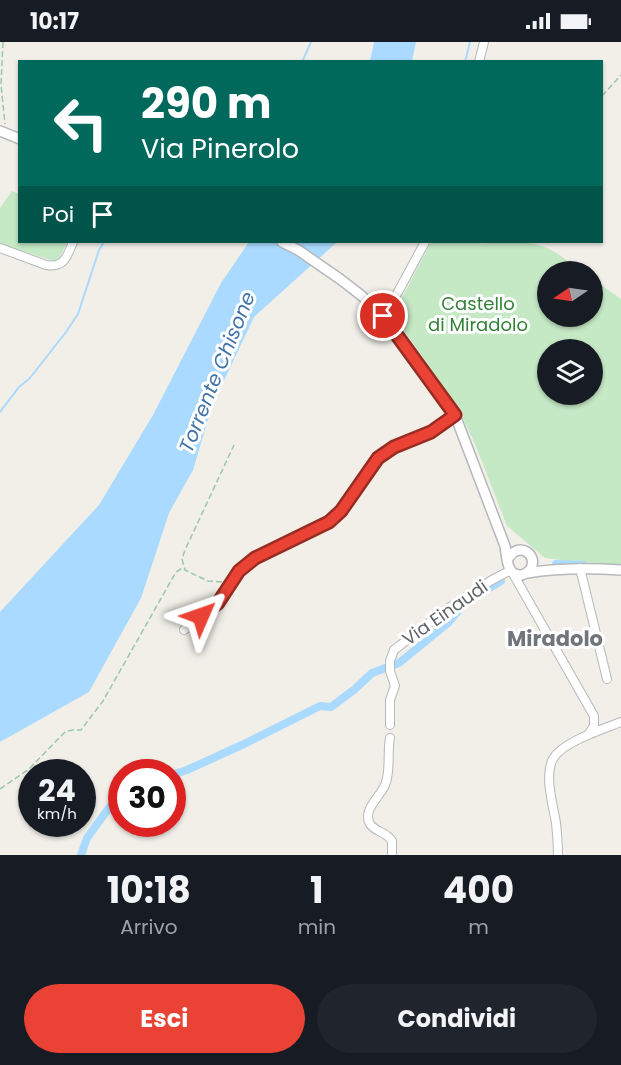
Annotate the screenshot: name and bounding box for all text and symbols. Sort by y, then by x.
text: 10:17 [30,6,79,37]
text: 290 m [141,74,272,133]
icon: left [42,84,120,162]
text: Via Pinerolo [141,130,299,167]
icon: arrive [86,198,119,231]
text: Poi [42,199,74,230]
north arrow [537,261,603,327]
map controls [537,261,603,405]
water label: Torrente Chisone [172,287,262,457]
pin [357,290,408,341]
park label: Castello di Miradolo [428,291,528,337]
icon: arrive [366,299,399,332]
button: layers [537,339,603,405]
street label: Via Einaudi [397,574,492,651]
position arrow [169,584,233,648]
district label: Miradolo [507,624,603,653]
speed limit sign: 30 [108,759,186,837]
text: 24 [38,769,76,812]
text: km/h [37,803,77,824]
text: 10:18 [107,865,191,916]
text: 1 [310,865,324,916]
text: 400 [443,865,514,916]
text: Arrivo [120,913,178,941]
text: min [298,913,336,941]
text: m [468,913,489,941]
button: Esci [24,984,305,1053]
button: Condividi [317,984,597,1053]

